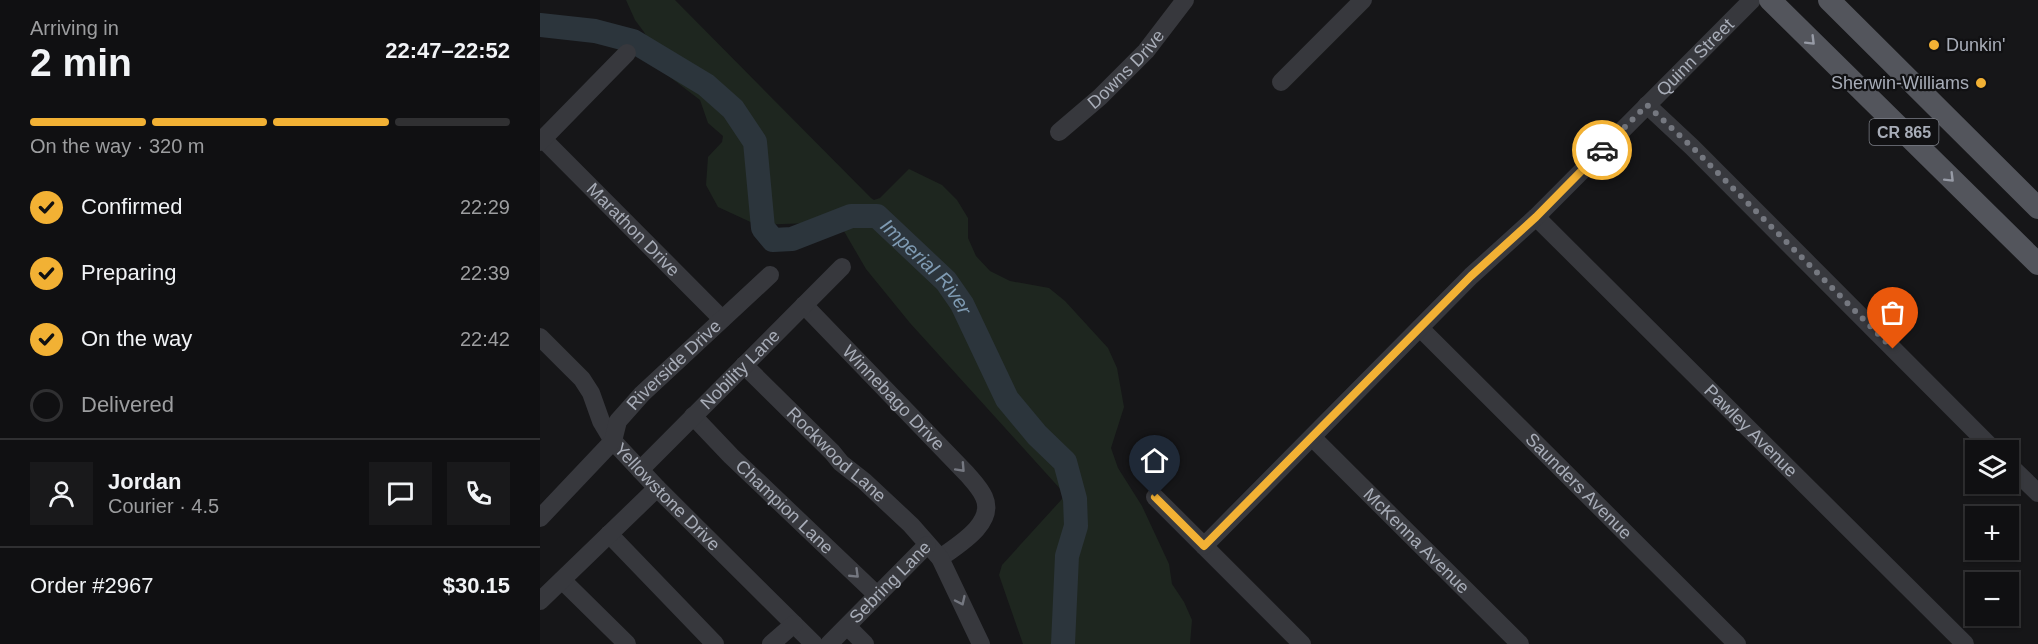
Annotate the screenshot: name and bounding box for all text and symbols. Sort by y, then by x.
street label: Quinn Street [1652,14,1738,100]
text: Arriving in [30,17,119,39]
street label: Downs Drive [1084,26,1169,113]
one-way arrow [1805,34,1815,45]
place label: Dunkin' [1946,35,2005,55]
text: 22:47–22:52 [385,38,510,63]
marker: Dunkin' [1927,38,1941,52]
text: 2 min [30,41,132,84]
place label: Sherwin-Williams [1831,73,1969,93]
marker: Sherwin-Williams [1974,76,1988,90]
road number: CR 865 [1870,119,1938,145]
courier [1572,120,1632,180]
icon: car [1586,134,1619,167]
text: On the way · 320 m [30,135,205,157]
one-way arrow [1943,170,1954,181]
street label: Marathon Drive [583,179,684,280]
icon: check [30,191,63,224]
text: Confirmed [81,194,182,219]
text: 22:29 [460,196,510,218]
water label: Imperial River [876,214,977,319]
icon: check [30,257,63,290]
text: Preparing [81,260,176,285]
text: 22:39 [460,262,510,284]
pin [1867,287,1918,349]
icon: bag [1876,296,1909,329]
street label: Riverside Drive [623,316,725,414]
icon: check [30,323,63,356]
street label: Nobility Lane [696,325,784,413]
text: On the way [81,326,192,351]
text: 22:42 [460,328,510,350]
street label: Winnebago Drive [838,341,949,455]
street label: Pawley Avenue [1700,380,1801,481]
text: Delivered [81,392,174,417]
street label: Rockwood Lane [783,403,890,506]
street label: Saunders Avenue [1521,429,1636,543]
pin [1129,435,1180,497]
street label: Yellowstone Drive [610,439,724,555]
map controls [1965,440,2019,626]
button: layers [1965,440,2019,494]
icon: home [1138,444,1171,477]
street label: Champion Lane [732,456,837,558]
one-way arrow [954,461,965,471]
button: person [30,462,93,525]
button: chat [369,462,432,525]
button: phone [447,462,510,525]
text: Jordan [108,469,181,494]
street label: McKenna Avenue [1360,484,1473,598]
text: Courier · 4.5 [108,495,219,517]
button: + [1965,506,2019,560]
street label: Sebring Lane [845,537,935,627]
one-way arrow [848,566,859,577]
button: − [1965,572,2019,626]
text: Order #2967 [30,573,154,598]
text: $30.15 [443,573,510,598]
one-way arrow [954,594,966,605]

